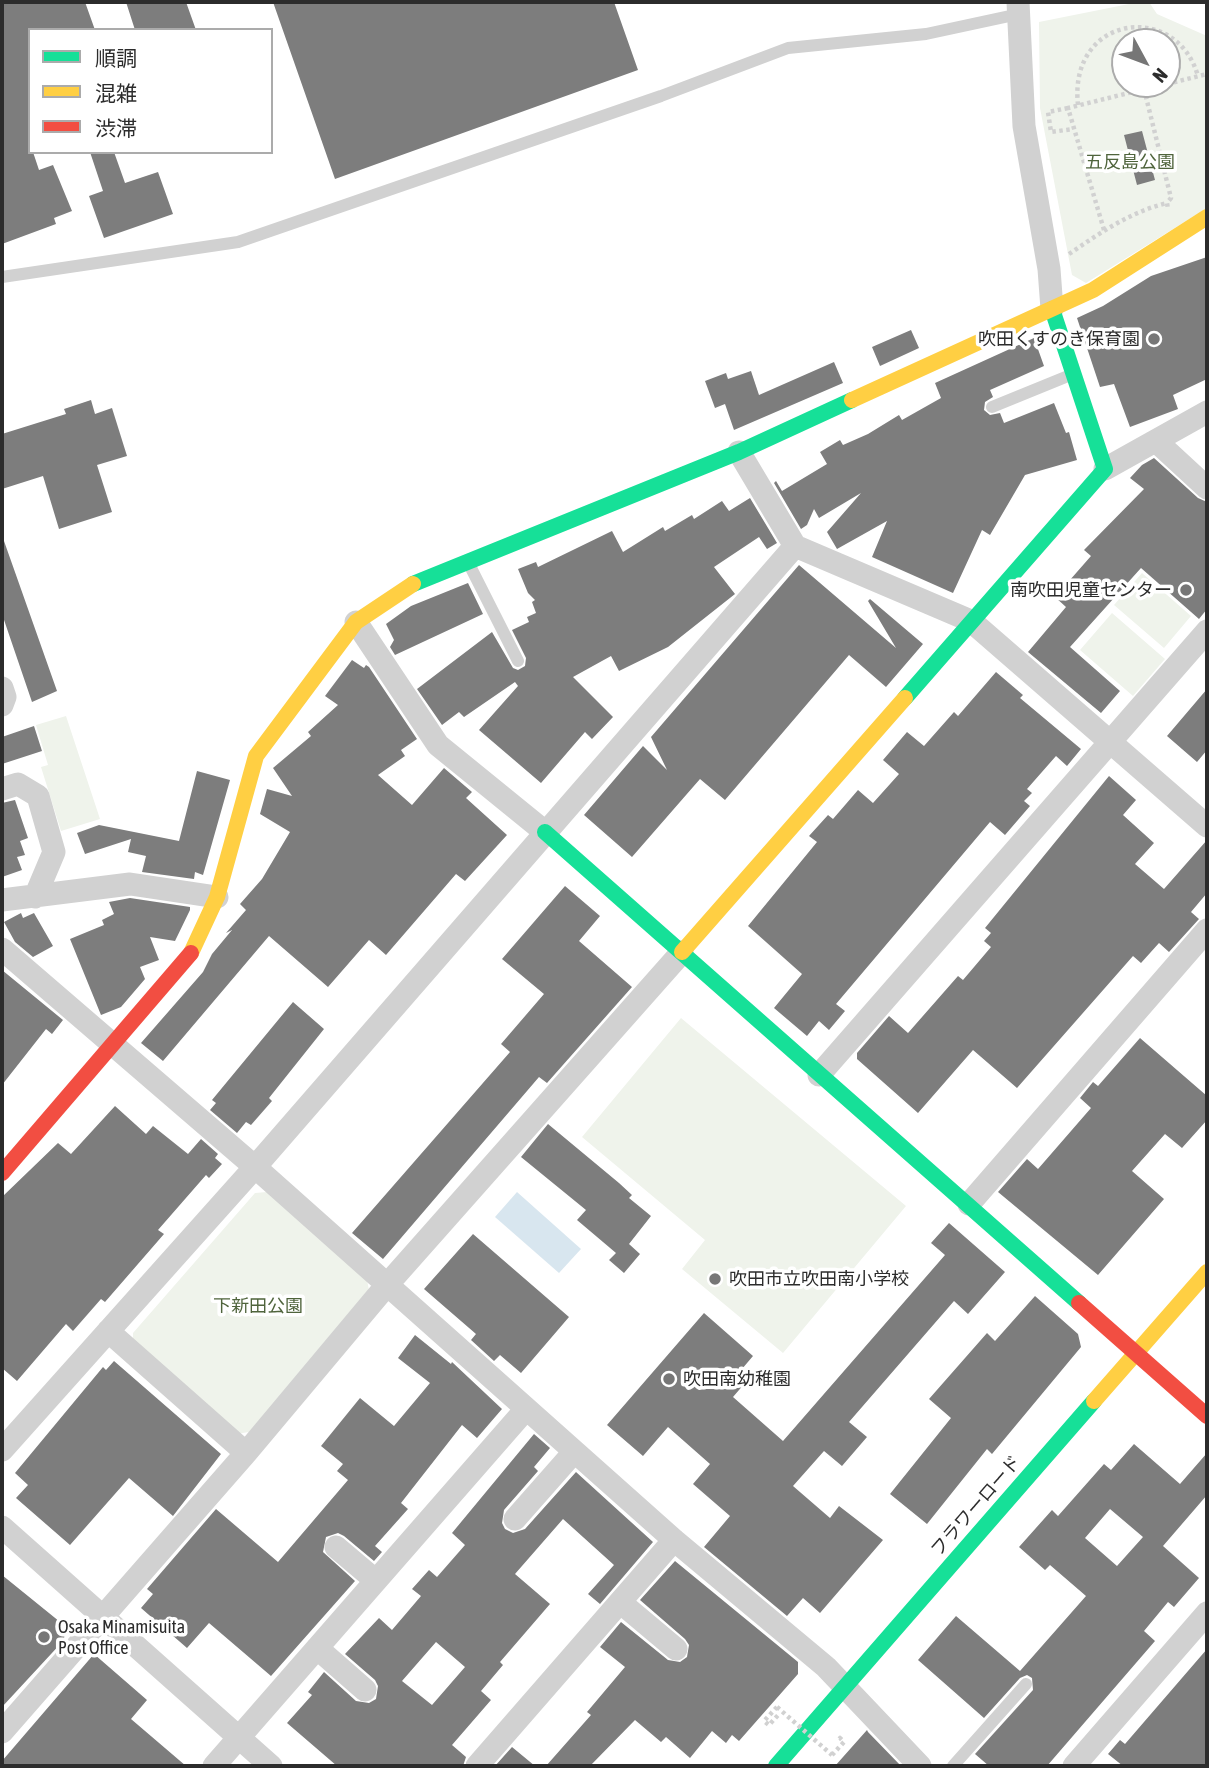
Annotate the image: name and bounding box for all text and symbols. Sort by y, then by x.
legend [28,28,273,154]
north arrow [1111,28,1181,98]
text: 順調 [95,46,137,70]
text: N [1148,64,1172,87]
text: 混雑 [95,81,137,105]
text: 渋滞 [95,116,137,140]
park label: 五反島公園 [1085,151,1175,173]
place label: 吹田くすのき保育園 [978,328,1140,350]
marker: 吹田くすのき保育園 [1146,331,1162,347]
place label: 南吹田児童センター [1010,579,1172,601]
marker: 南吹田児童センター [1178,582,1194,598]
place label: 吹田市立吹田南小学校 [729,1268,909,1290]
marker: 吹田市立吹田南小学校 [707,1271,723,1287]
park label: 下新田公園 [213,1295,303,1317]
place label: 吹田南幼稚園 [683,1368,791,1390]
marker: 吹田南幼稚園 [661,1371,677,1387]
street label: フラワーロード [927,1451,1025,1561]
place label: Osaka Minamisuita Post Office [58,1616,185,1658]
marker: Osaka Minamisuita Post Office [36,1629,52,1645]

